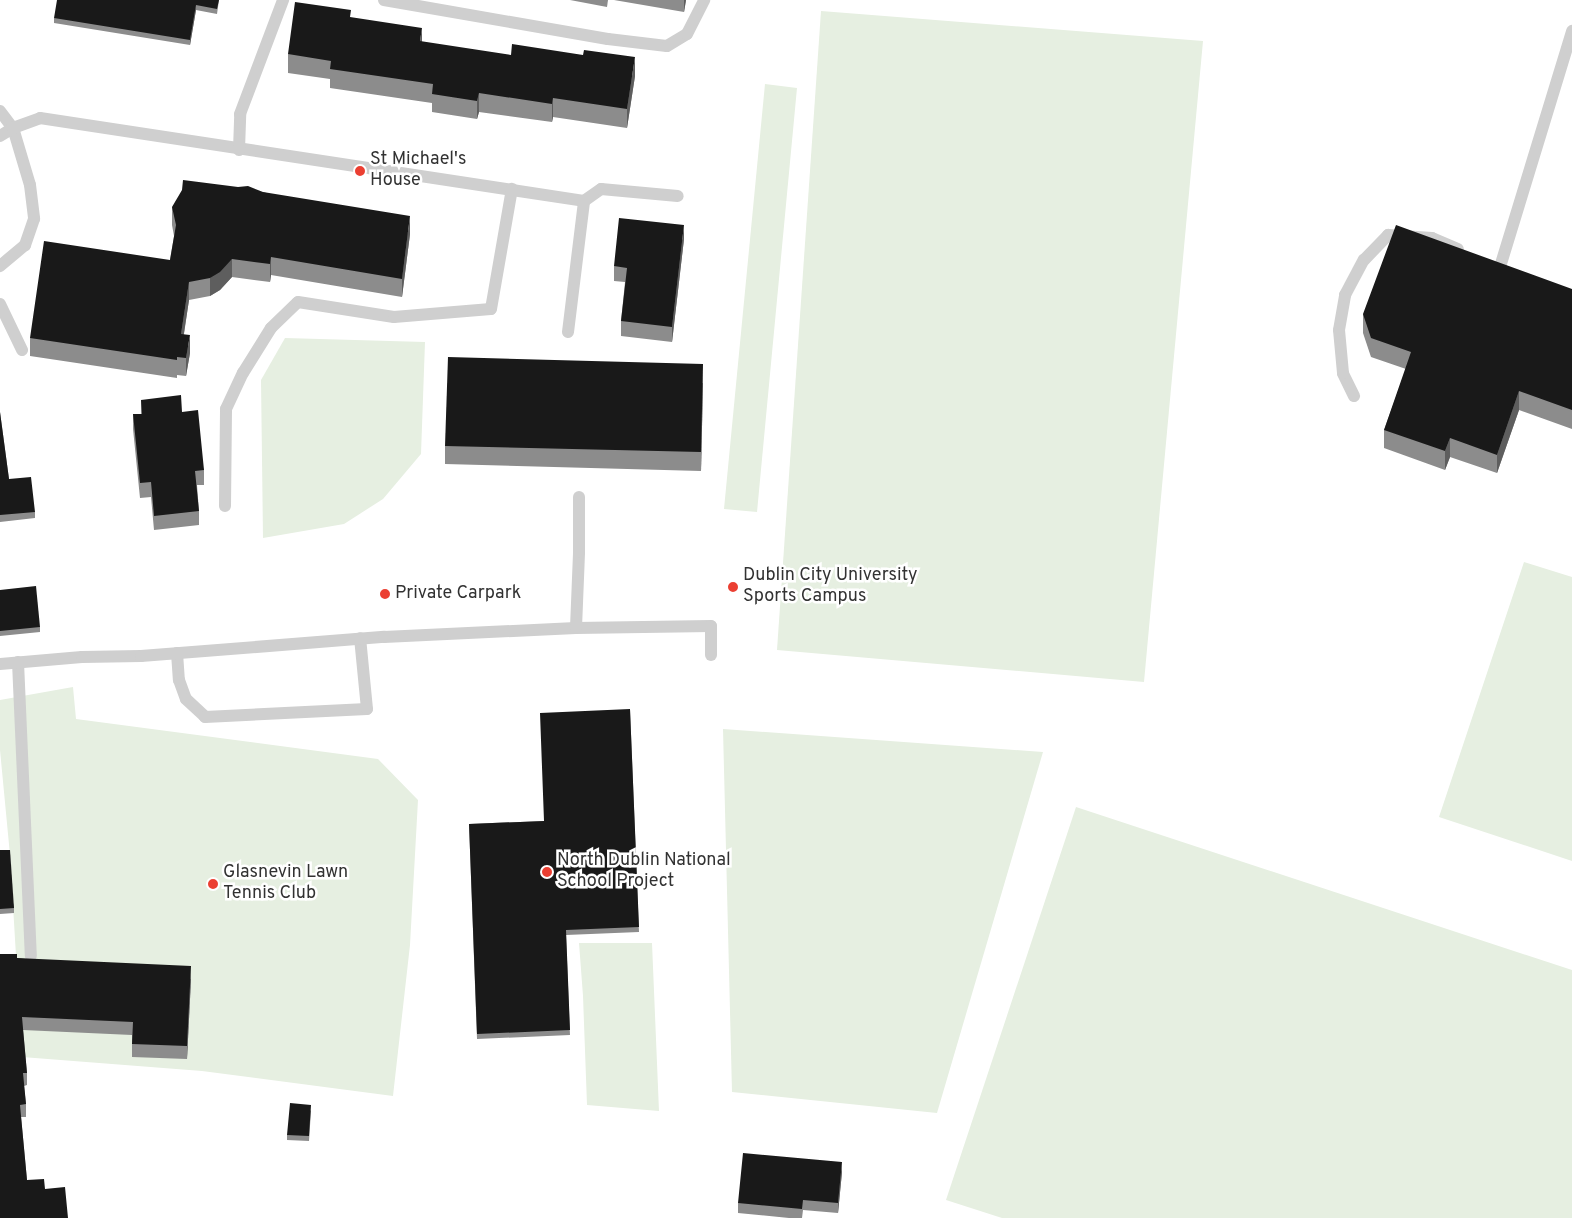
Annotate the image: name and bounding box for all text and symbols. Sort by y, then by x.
place label: St Michael's House [370,150,466,192]
marker: St Michael's House [354,165,366,177]
place label: Dublin City University Sports Campus [743,566,918,608]
marker: Dublin City University Sports Campus [727,581,739,593]
place label: Private Carpark [395,583,521,605]
marker: Private Carpark [379,588,391,600]
place label: North Dublin National School Project [557,851,731,894]
place label: Glasnevin Lawn Tennis Club [223,863,348,906]
marker: North Dublin National School Project [541,866,553,878]
marker: Glasnevin Lawn Tennis Club [207,878,219,890]

